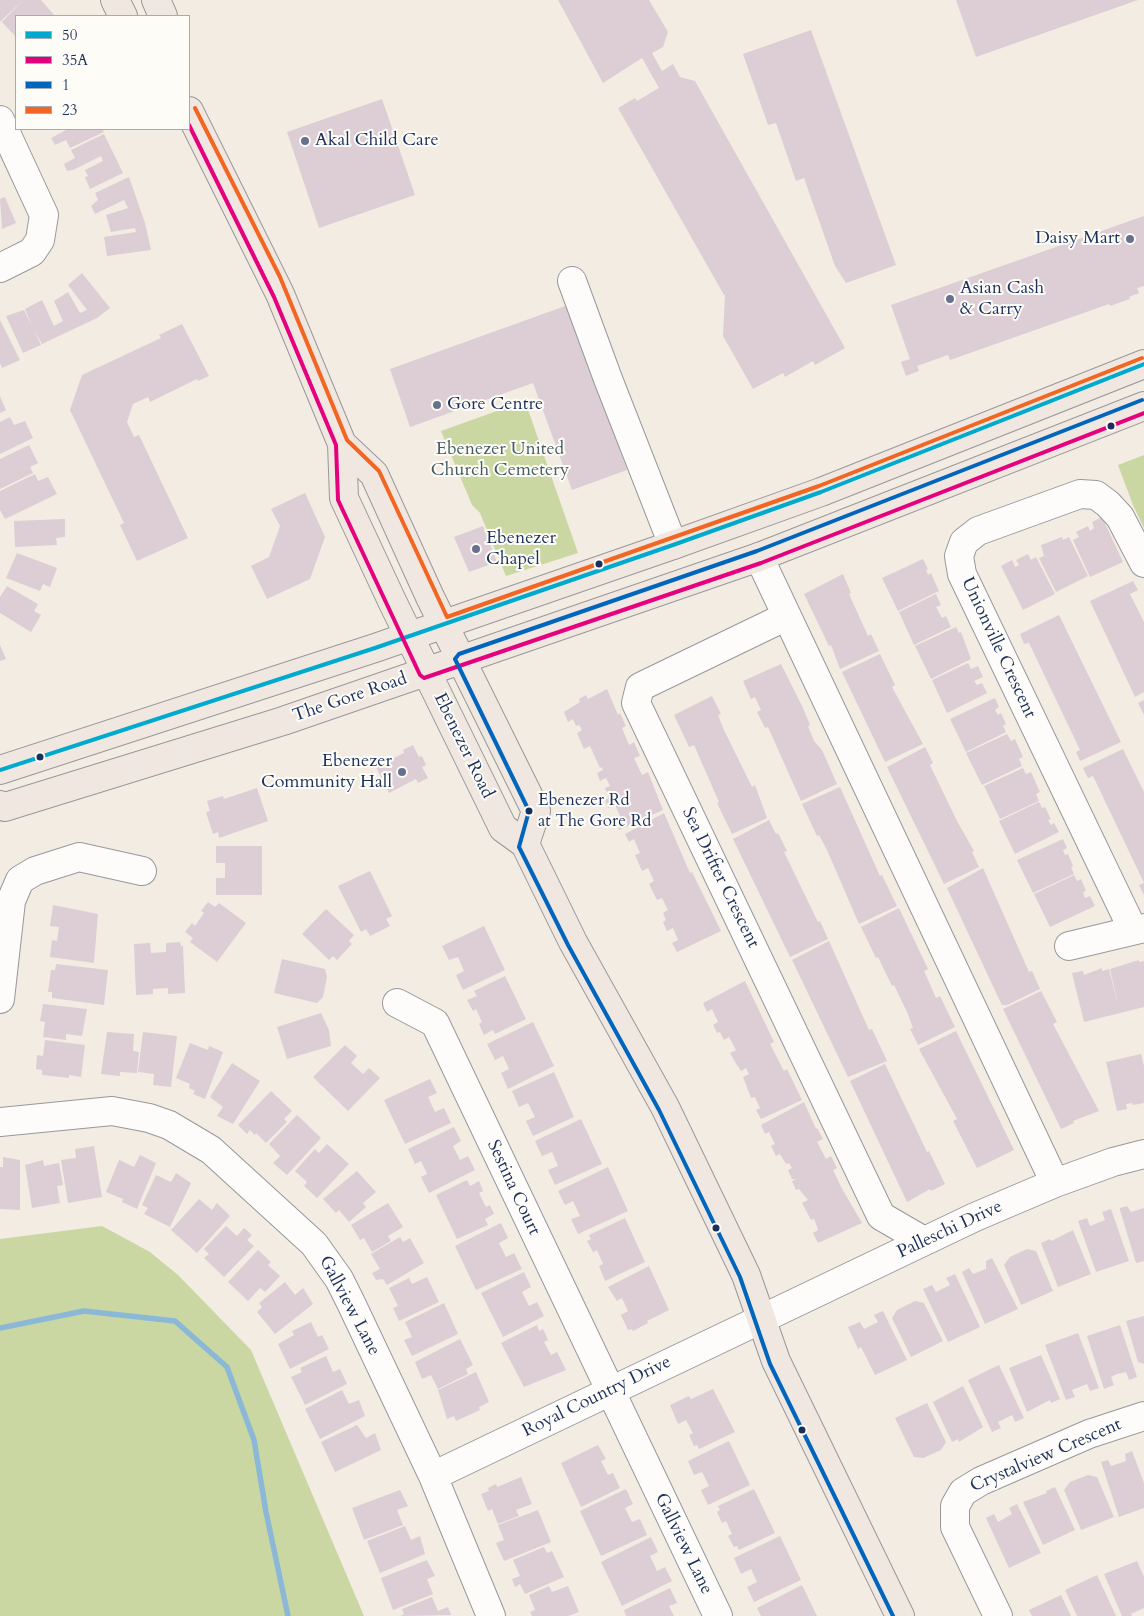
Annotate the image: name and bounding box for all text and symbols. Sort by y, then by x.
legend [15,15,190,130]
text: 50 [62,25,77,45]
text: 35A [62,50,88,70]
text: 1 [62,75,70,95]
text: 23 [62,100,77,120]
place label: Akal Child Care [315,130,439,152]
marker: Akal Child Care [299,135,311,147]
place label: Daisy Mart [1035,228,1120,250]
marker: Daisy Mart [1124,233,1136,245]
place label: Asian Cash & Carry [960,278,1044,320]
marker: Asian Cash & Carry [944,293,956,305]
place label: Gore Centre [447,394,543,416]
marker: Gore Centre [431,399,443,411]
unlabelled marker [1106,421,1116,431]
park label: Ebenezer United Church Cemetery [431,439,569,482]
place label: Ebenezer Chapel [486,528,556,570]
marker: Ebenezer Chapel [470,543,482,555]
unlabelled marker [594,559,604,569]
street label: Unionville Crescent [956,574,1040,722]
street label: The Gore Road [290,668,410,728]
street label: Ebenezer Road [428,690,498,802]
place label: Ebenezer Community Hall [261,751,392,794]
unlabelled marker [35,752,45,762]
marker: Ebenezer Community Hall [396,766,408,778]
place label: Ebenezer Rd at The Gore Rd [538,791,651,831]
street label: Sea Drifter Crescent [677,804,763,952]
marker: Ebenezer Rd at The Gore Rd [524,806,534,816]
street label: Sestina Court [482,1137,544,1239]
street label: Palleschi Drive [894,1196,1006,1264]
unlabelled marker [711,1223,721,1233]
street label: Gallview Lane [314,1252,384,1360]
street label: Royal Country Drive [519,1352,675,1442]
street label: Crystalview Crescent [967,1414,1125,1498]
unlabelled marker [797,1425,807,1435]
street label: Gallview Lane [649,1490,717,1598]

